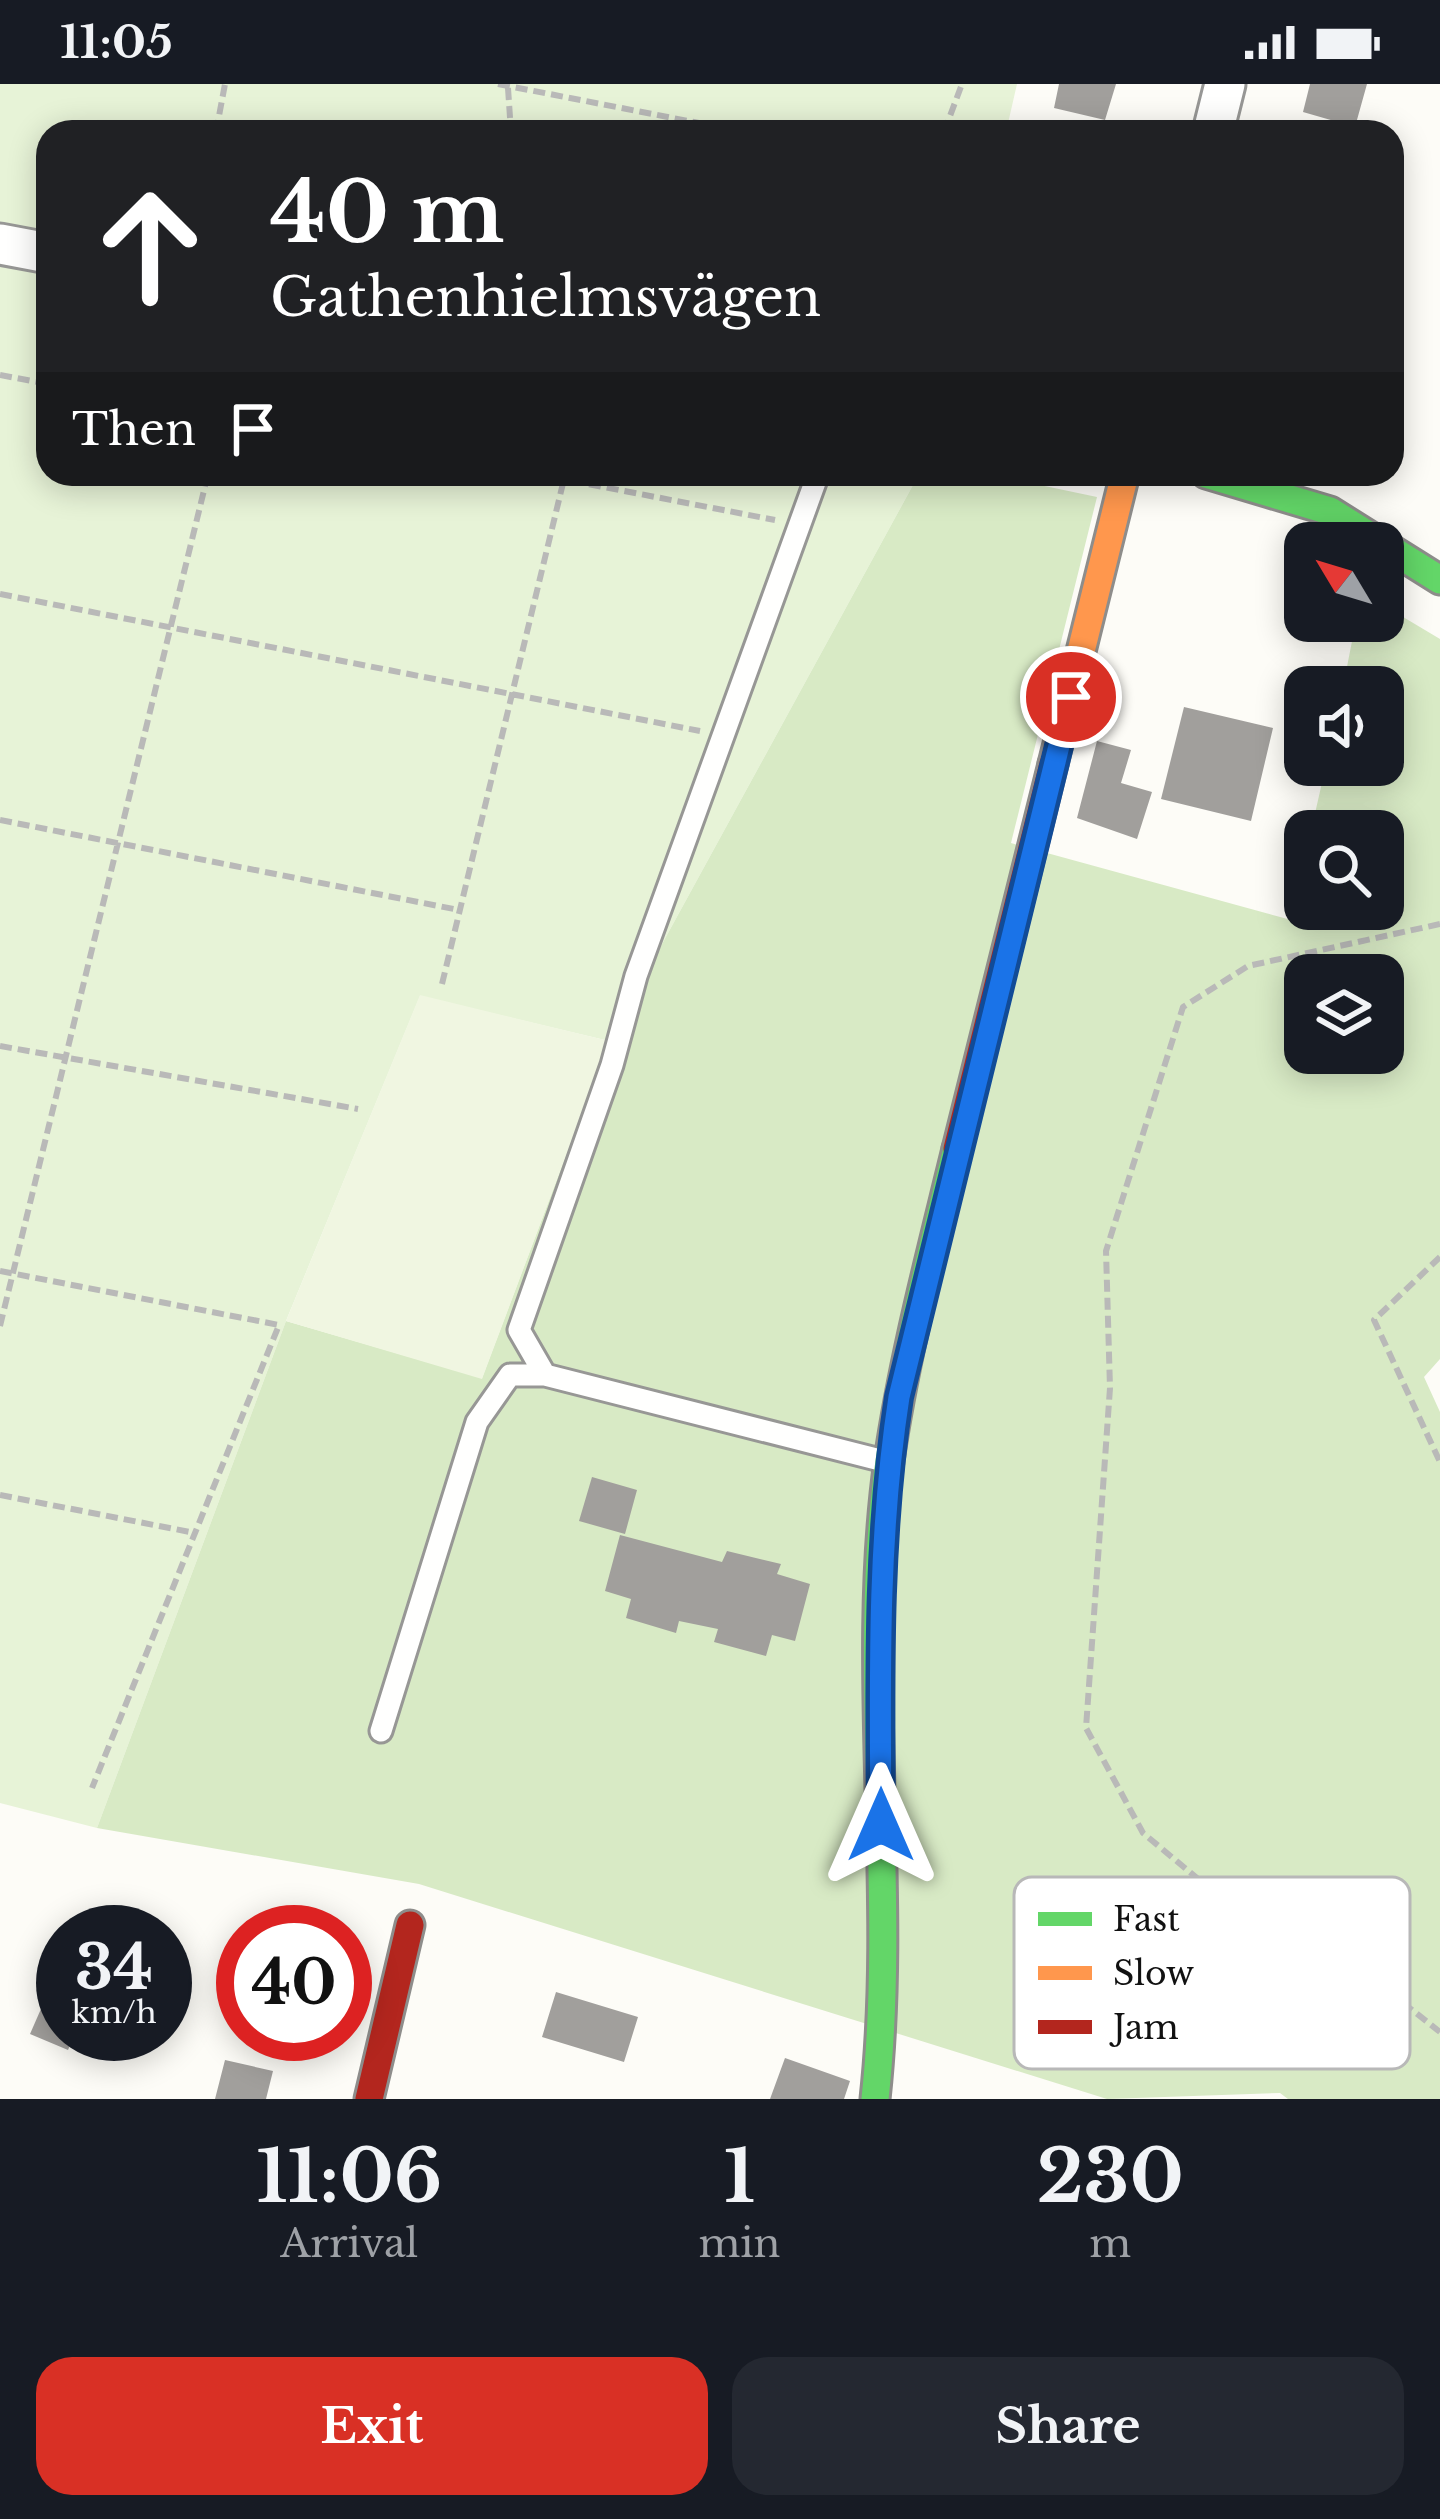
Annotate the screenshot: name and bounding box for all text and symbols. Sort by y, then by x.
text: 11:05 [60,14,173,70]
text: 40 m [270,161,504,265]
icon: ahead [72,168,228,324]
text: Gathenhielmsvägen [270,264,821,331]
icon: arrive [220,396,286,462]
text: Then [72,401,196,457]
north arrow [1284,522,1404,642]
map controls [1284,522,1404,1074]
pin [1020,646,1122,748]
icon: arrive [1038,664,1104,730]
button: sound [1284,666,1404,786]
button: search [1284,810,1404,930]
button: layers [1284,954,1404,1074]
position arrow [818,1762,944,1888]
legend [1014,1877,1410,2069]
text: Fast [1113,1899,1180,1940]
speed limit sign: 40 [216,1905,372,2061]
text: 34 [75,1931,153,2005]
text: Slow [1113,1953,1194,1994]
text: km/h [71,1994,157,2031]
text: Jam [1109,2007,1179,2048]
text: 11:06 [256,2132,442,2221]
text: 1 [724,2132,755,2221]
text: 230 [1037,2132,1184,2221]
text: Arrival [280,2219,418,2268]
text: min [698,2219,781,2268]
text: m [1089,2219,1131,2268]
button: Exit [36,2357,708,2495]
button: Share [732,2357,1404,2495]

